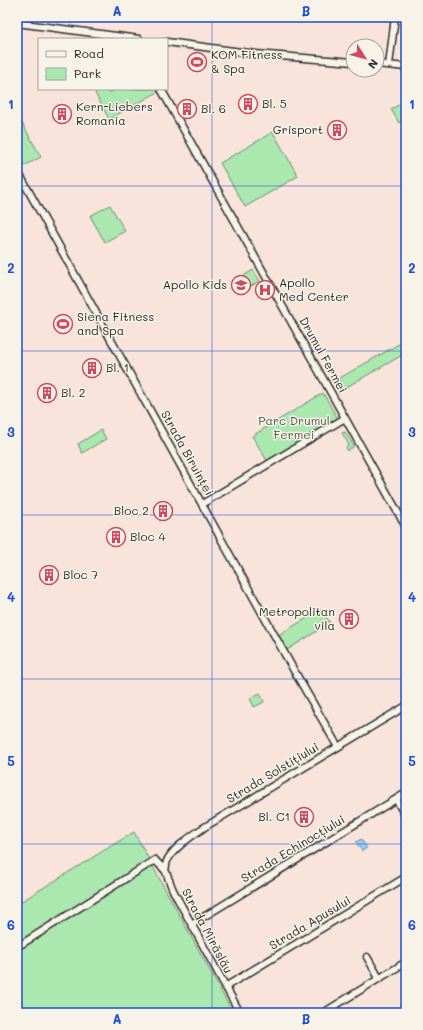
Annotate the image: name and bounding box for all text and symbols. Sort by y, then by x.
text: A [112,2,122,19]
text: B [302,2,311,19]
legend [38,38,168,90]
north arrow [345,38,385,78]
text: Road [74,45,104,61]
place label: KOM Fitness & Spa [211,46,283,76]
sports icon: KOM Fitness & Spa [186,51,208,73]
text: N [365,56,382,72]
text: Park [74,65,101,81]
building icon: Bl. 5 [237,93,259,115]
text: 1 [8,95,14,112]
place label: Bl. 5 [262,95,287,111]
text: 1 [409,95,415,112]
place label: Kern-Liebers Romania [76,98,153,128]
building icon: Bl. 6 [176,98,198,120]
place label: Bl. 6 [201,100,226,116]
building icon: Kern-Liebers Romania [51,103,73,125]
building icon: Grisport [326,119,348,141]
place label: Grisport [273,121,323,137]
text: 2 [7,259,15,276]
text: 2 [408,259,416,276]
school or university icon: Apollo Kids [230,274,252,296]
place label: Apollo Med Center [279,274,349,304]
place label: Apollo Kids [163,276,227,292]
hospital icon: Apollo Med Center [254,279,276,301]
place label: Siena Fitness and Spa [77,308,154,338]
sports icon: Siena Fitness and Spa [52,313,74,335]
street label: Drumul Fermei [296,314,351,395]
building icon: Bl. 1 [81,357,103,379]
place label: Bl. 1 [106,359,129,375]
building icon: Bl. 2 [36,382,58,404]
place label: Bl. 2 [61,384,86,400]
street label: Strada Biruinței [158,407,218,498]
park label: Parc Drumul Fermei [258,412,330,442]
text: 3 [7,423,15,440]
text: 3 [408,423,416,440]
building icon: Bloc 2 [152,500,174,522]
place label: Bloc 2 [114,502,149,518]
building icon: Bloc 4 [105,526,127,548]
place label: Bloc 4 [130,528,166,544]
building icon: Bloc 7 [38,564,60,586]
place label: Bloc 7 [63,566,98,582]
text: 4 [7,588,15,605]
text: 4 [408,588,416,605]
place label: Metropolitan vila [259,603,335,633]
building icon: Metropolitan vila [338,608,360,630]
street label: Strada Solstițiului [223,738,322,806]
text: 5 [7,752,15,769]
text: 5 [408,752,416,769]
building icon: Bl. C1 [293,806,315,828]
place label: Bl. C1 [258,808,290,824]
street label: Strada Echinocțiului [238,811,347,885]
street label: Strada Mirăslău [179,885,237,976]
street label: Strada Apusului [266,891,353,953]
text: 6 [7,916,15,933]
text: 6 [408,916,416,933]
text: A [112,1010,122,1027]
text: B [302,1010,311,1027]

